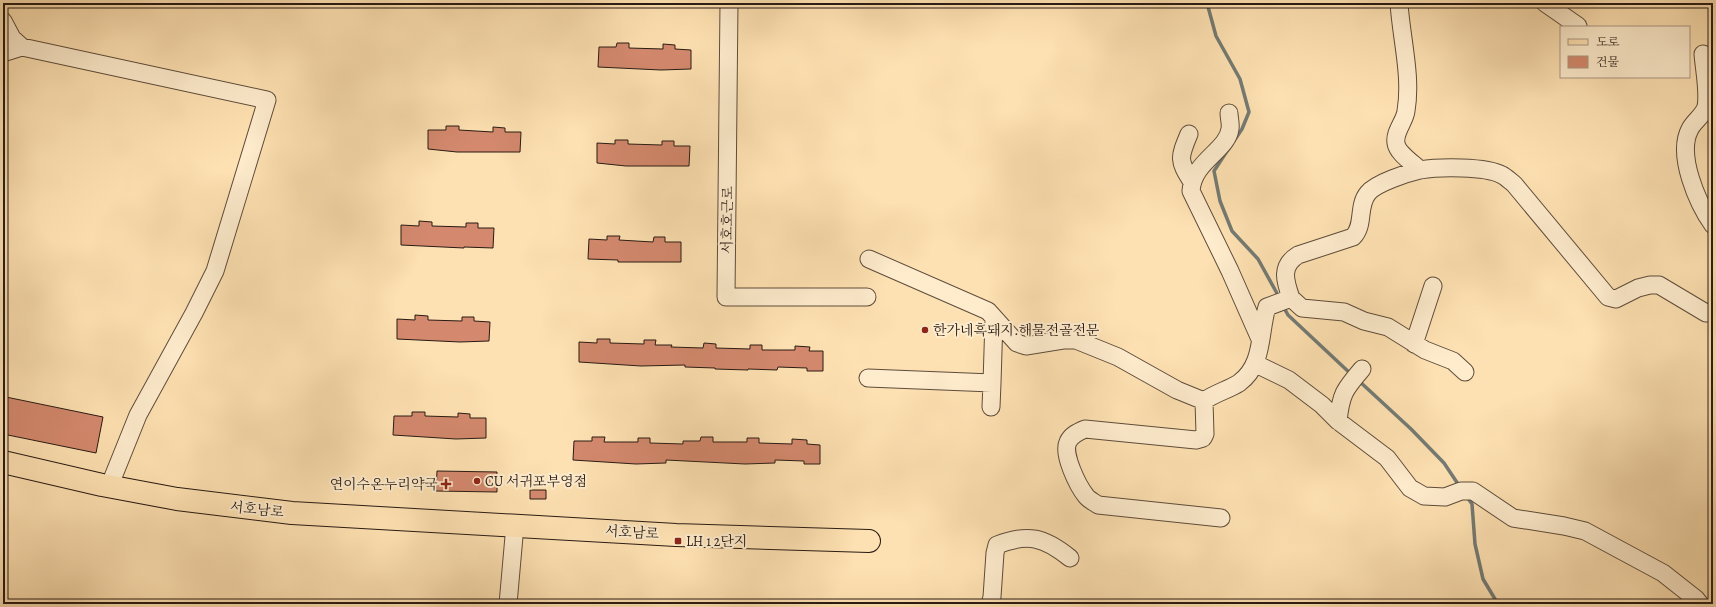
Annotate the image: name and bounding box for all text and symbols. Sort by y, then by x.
legend [1560,26,1690,78]
text: 도로 [1596,34,1620,50]
text: 건물 [1596,54,1620,70]
street label: 서호호근로 [717,186,738,254]
place label: 한가네흑돼지.해물전골전문 [933,321,1100,340]
marker: 한가네흑돼지.해물전골전문 [920,325,930,335]
place label: CU 서귀포부영점 [485,472,587,491]
place label: 연이수온누리약국 [330,475,438,494]
marker: CU 서귀포부영점 [472,476,482,486]
marker: 연이수온누리약국 [441,479,451,489]
street label: 서호남로 [229,497,285,522]
street label: 서호남로 [604,522,660,543]
place label: LH 1 2단지 [686,532,747,551]
marker: LH 1 2단지 [673,536,683,546]

